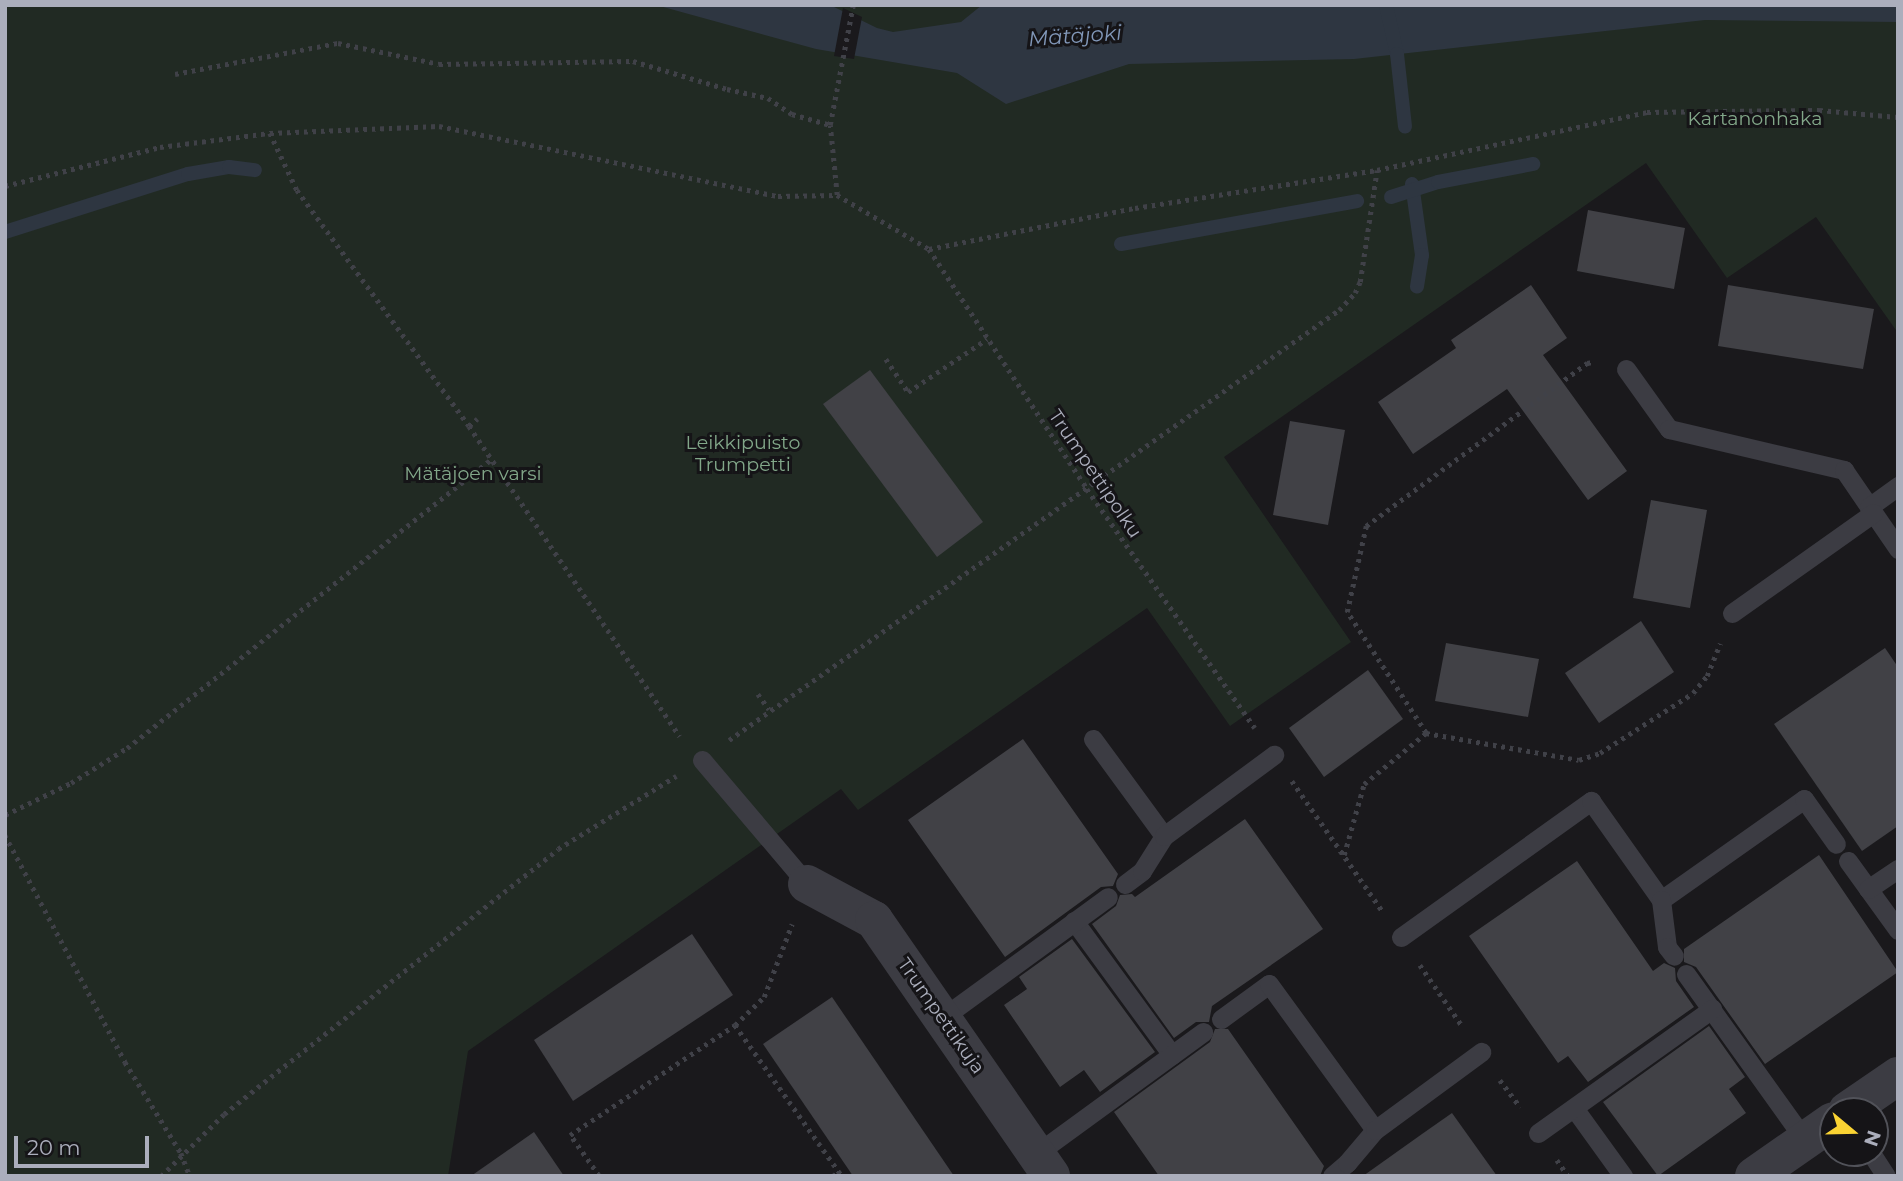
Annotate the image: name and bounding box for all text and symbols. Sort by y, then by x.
water label: Mätäjoki [1027,20,1123,52]
park label: Kartanonhaka [1688,108,1822,130]
street label: Trumpettipolku [1044,406,1146,542]
park label: Leikkipuisto Trumpetti [686,432,800,476]
park label: Mätäjoen varsi [404,463,542,485]
street label: Trumpettikuja [893,954,989,1078]
north arrow [1819,1097,1889,1167]
scale bar [18,1122,152,1166]
text: N [1859,1127,1886,1149]
text: 20 m [27,1135,81,1160]

